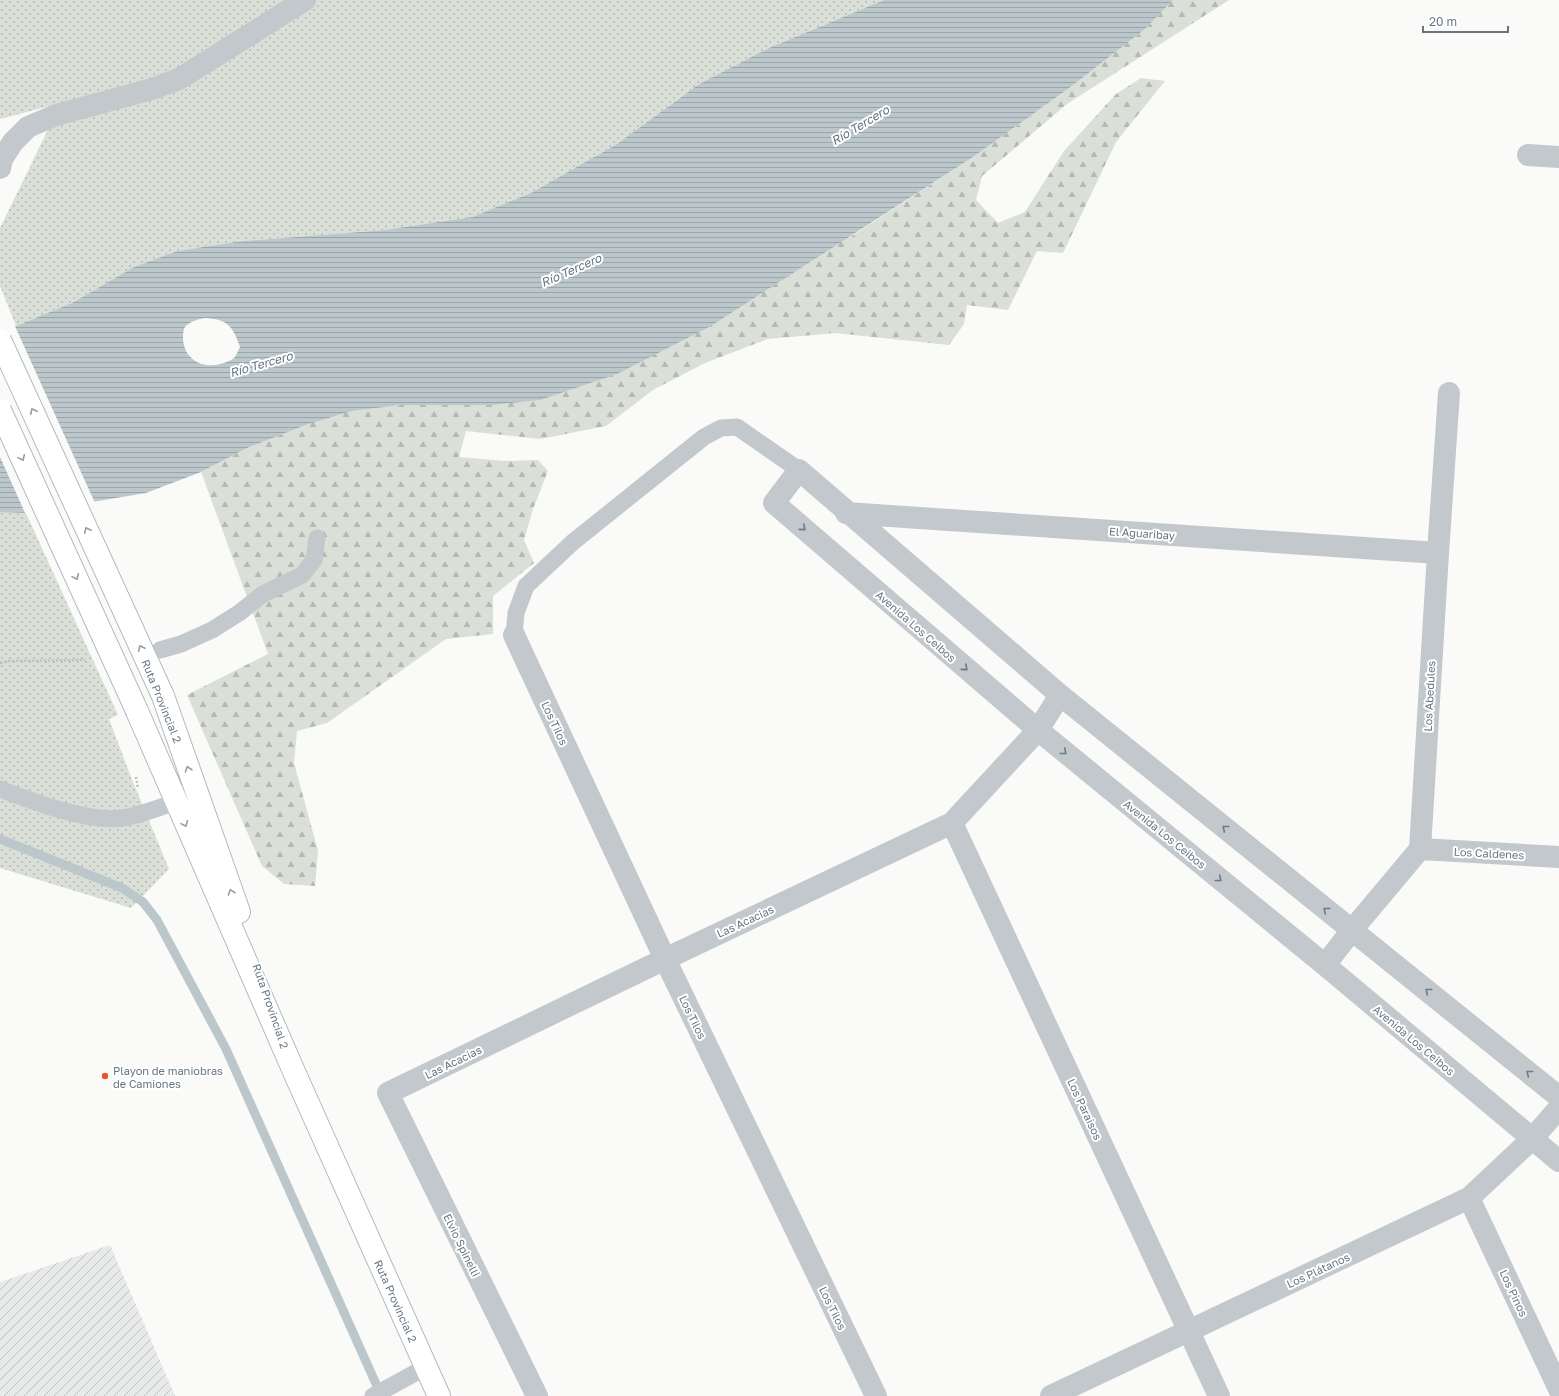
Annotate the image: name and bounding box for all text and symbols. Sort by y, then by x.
scale bar [1423,8,1508,34]
text: 20 m [1429,14,1457,29]
water label: Río Tercero [828,101,892,148]
water label: Río Tercero [538,250,604,290]
water label: Río Tercero [228,348,295,380]
one-way arrow [30,408,38,416]
one-way arrow [17,454,25,462]
one-way arrow [798,524,806,531]
street label: El Aguaribay [1109,524,1175,542]
one-way arrow [83,526,91,533]
one-way arrow [71,572,79,580]
street label: Avenida Los Ceibos [873,588,959,664]
one-way arrow [137,645,145,652]
street label: Ruta Provincial 2 [139,657,185,745]
street label: Los Abedules [1421,660,1437,732]
one-way arrow [961,663,968,670]
street label: Los Tilos [539,699,571,747]
one-way arrow [1060,747,1067,754]
one-way arrow [184,766,193,773]
street label: Avenida Los Ceibos [1121,797,1209,871]
one-way arrow [181,821,189,828]
one-way arrow [1223,826,1230,833]
street label: Los Caldenes [1453,845,1525,861]
one-way arrow [1215,874,1222,881]
one-way arrow [228,888,236,895]
street label: Las Acacias [714,902,776,940]
one-way arrow [1324,907,1331,914]
street label: Ruta Provincial 2 [250,962,292,1050]
one-way arrow [1425,989,1432,996]
street label: Los Tilos [677,993,709,1041]
street label: Avenida Los Ceibos [1371,1002,1457,1078]
street label: Las Acacias [422,1043,484,1081]
place label: Playon de maniobras de Camiones [113,1064,223,1090]
marker: Playon de maniobras de Camiones [100,1071,110,1081]
one-way arrow [1526,1071,1533,1078]
street label: Los Paraisos [1065,1076,1105,1142]
street label: Elvio Spinelli [441,1211,483,1279]
street label: Los Plátanos [1284,1250,1352,1290]
street label: Ruta Provincial 2 [372,1258,420,1344]
street label: Los Pinos [1497,1267,1531,1319]
street label: Los Tilos [817,1284,849,1332]

